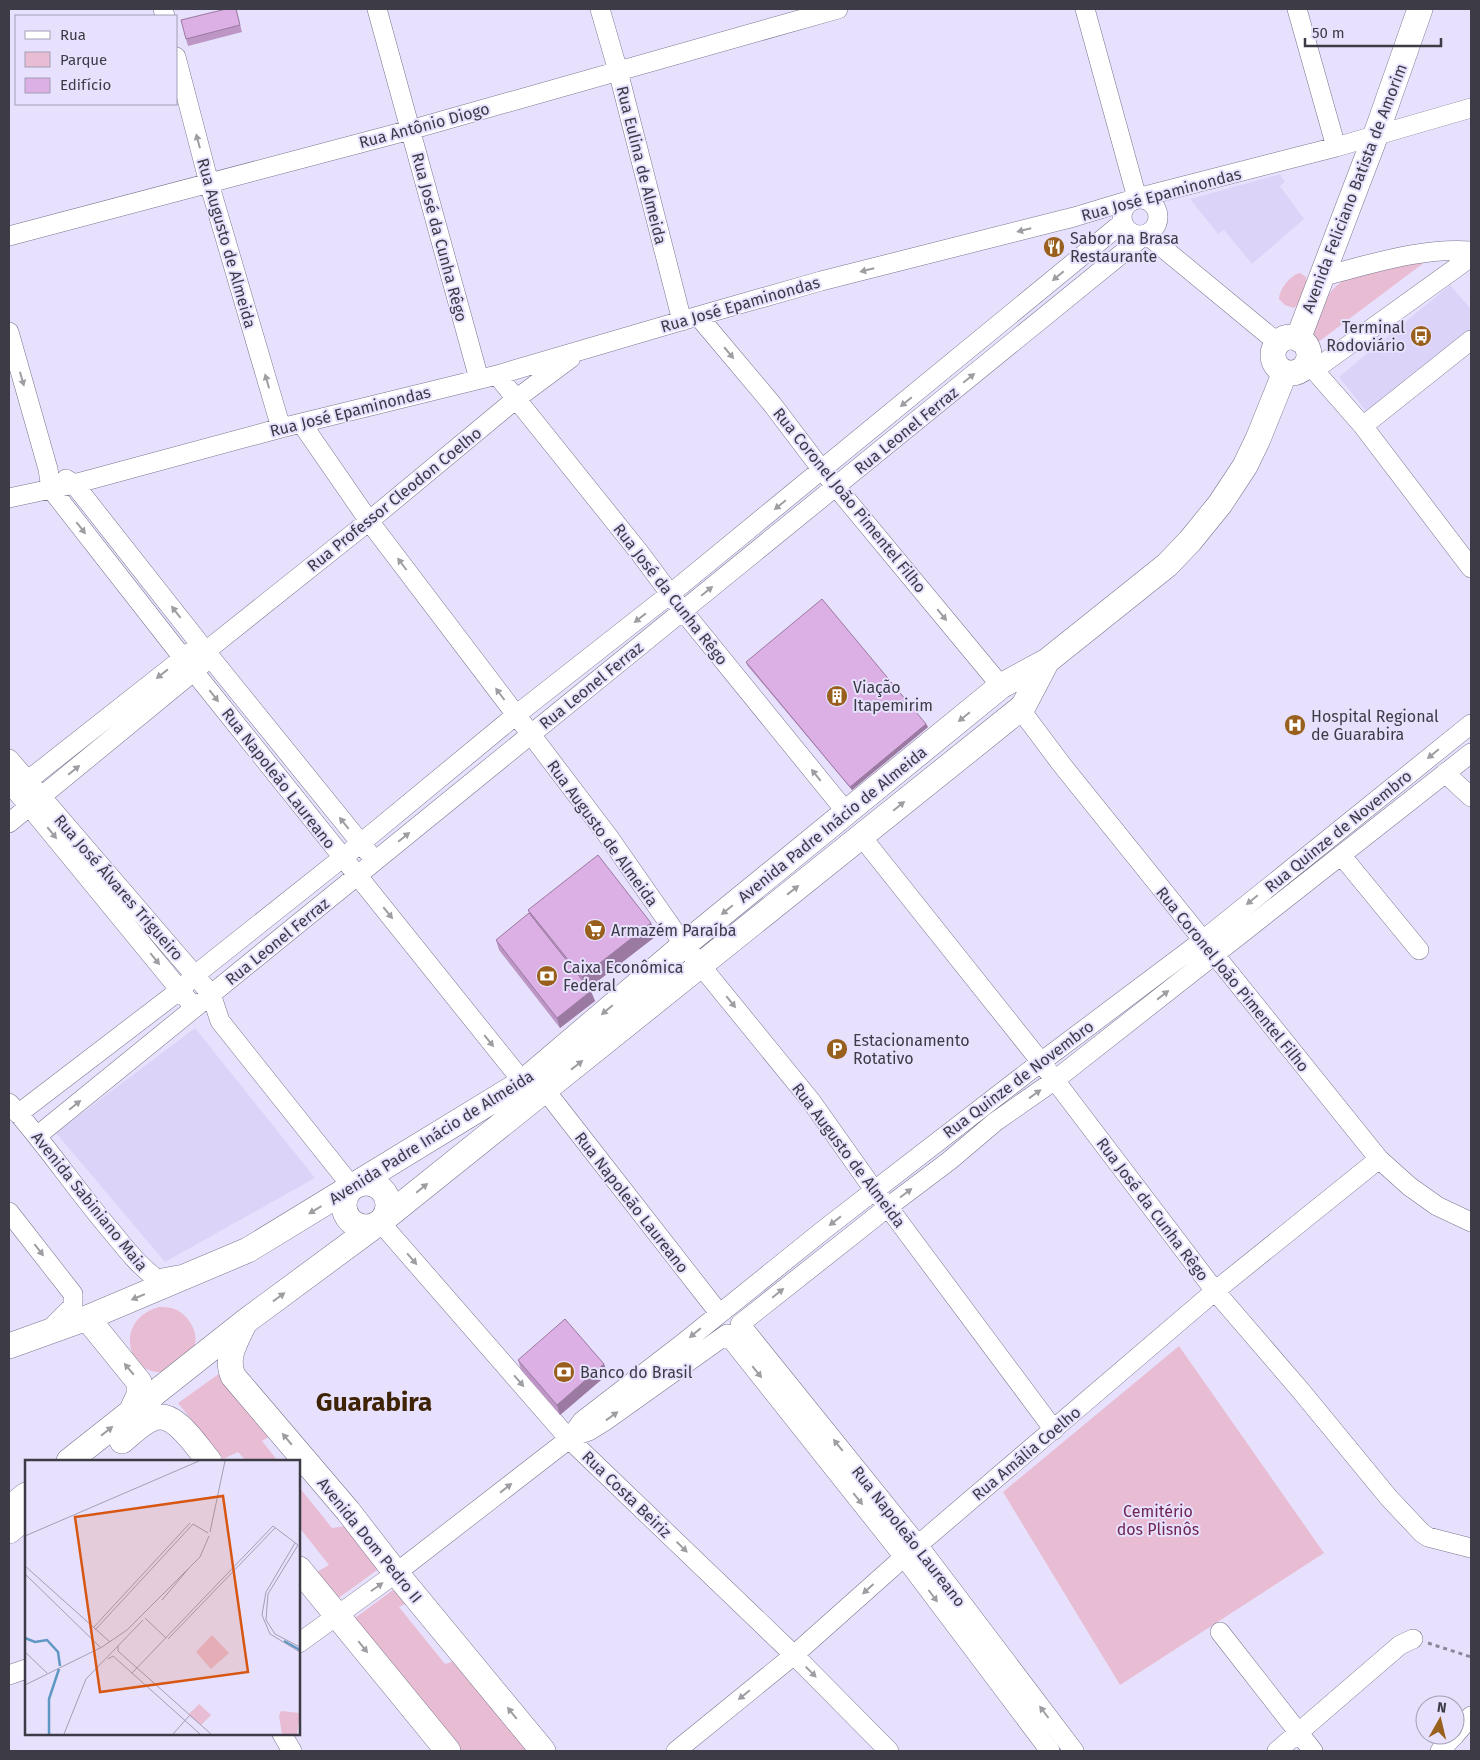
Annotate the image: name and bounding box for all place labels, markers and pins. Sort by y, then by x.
place label: Sabor na Brasa Restaurante [1070,229,1179,266]
restaurant icon: Sabor na Brasa Restaurante [1042,235,1066,259]
place label: Terminal Rodoviário [1326,318,1405,355]
bus stop icon: Terminal Rodoviário [1409,324,1433,348]
place label: Viação Itapemirim [853,678,933,715]
building icon: Viação Itapemirim [825,684,849,708]
place label: Hospital Regional de Guarabira [1311,707,1439,744]
hospital icon: Hospital Regional de Guarabira [1283,713,1307,737]
supermarket icon: Armazém Paraíba [583,918,607,942]
place label: Armazém Paraíba [611,921,737,940]
place label: Caixa Econômica Federal [563,958,684,995]
bank icon: Caixa Econômica Federal [535,964,559,988]
place label: Estacionamento Rotativo [853,1031,970,1068]
parking icon: Estacionamento Rotativo [825,1037,849,1061]
bank icon: Banco do Brasil [552,1360,576,1384]
place label: Banco do Brasil [580,1363,693,1382]

